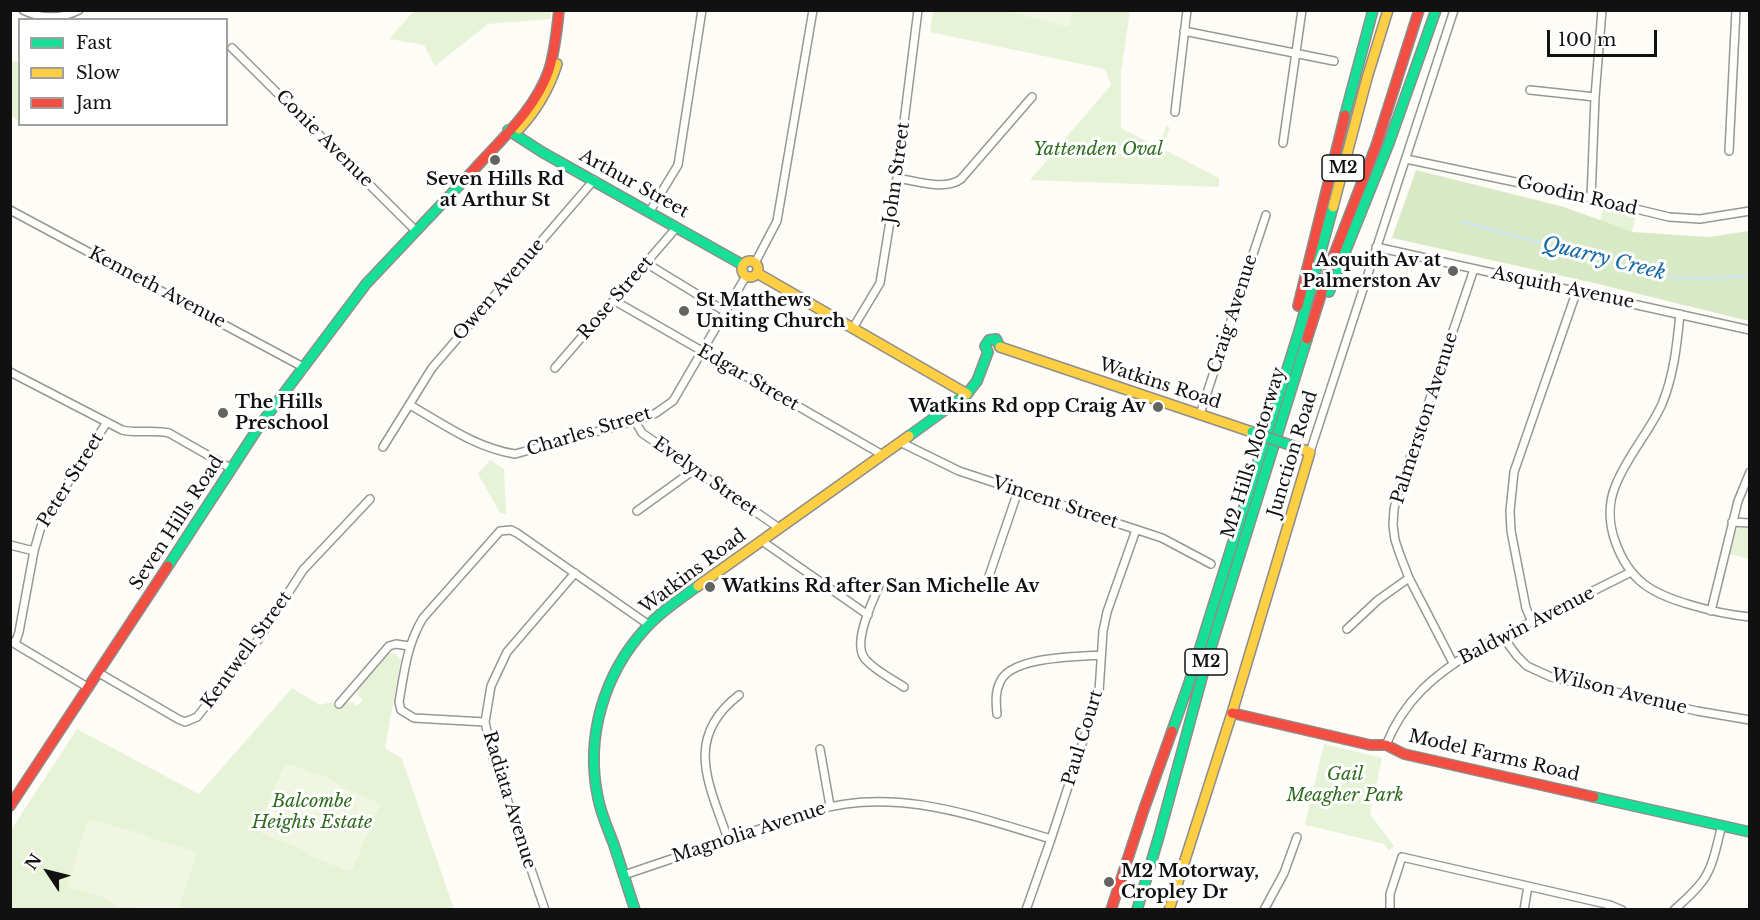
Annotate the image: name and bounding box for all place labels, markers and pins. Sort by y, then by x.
marker: Seven Hills Rd at Arthur St [488,153,502,167]
place label: Seven Hills Rd at Arthur St [426,169,564,212]
place label: Asquith Av at Palmerston Av [1302,250,1441,292]
marker: Asquith Av at Palmerston Av [1446,264,1460,278]
place label: St Matthews Uniting Church [696,290,845,332]
marker: St Matthews Uniting Church [677,304,691,318]
place label: The Hills Preschool [235,392,329,434]
place label: Watkins Rd opp Craig Av [909,396,1146,418]
marker: Watkins Rd opp Craig Av [1151,400,1165,414]
marker: The Hills Preschool [216,406,230,420]
place label: Watkins Rd after San Michelle Av [722,576,1039,598]
marker: Watkins Rd after San Michelle Av [703,580,717,594]
place label: M2 Motorway, Cropley Dr [1121,861,1259,904]
marker: M2 Motorway, Cropley Dr [1102,875,1116,889]

